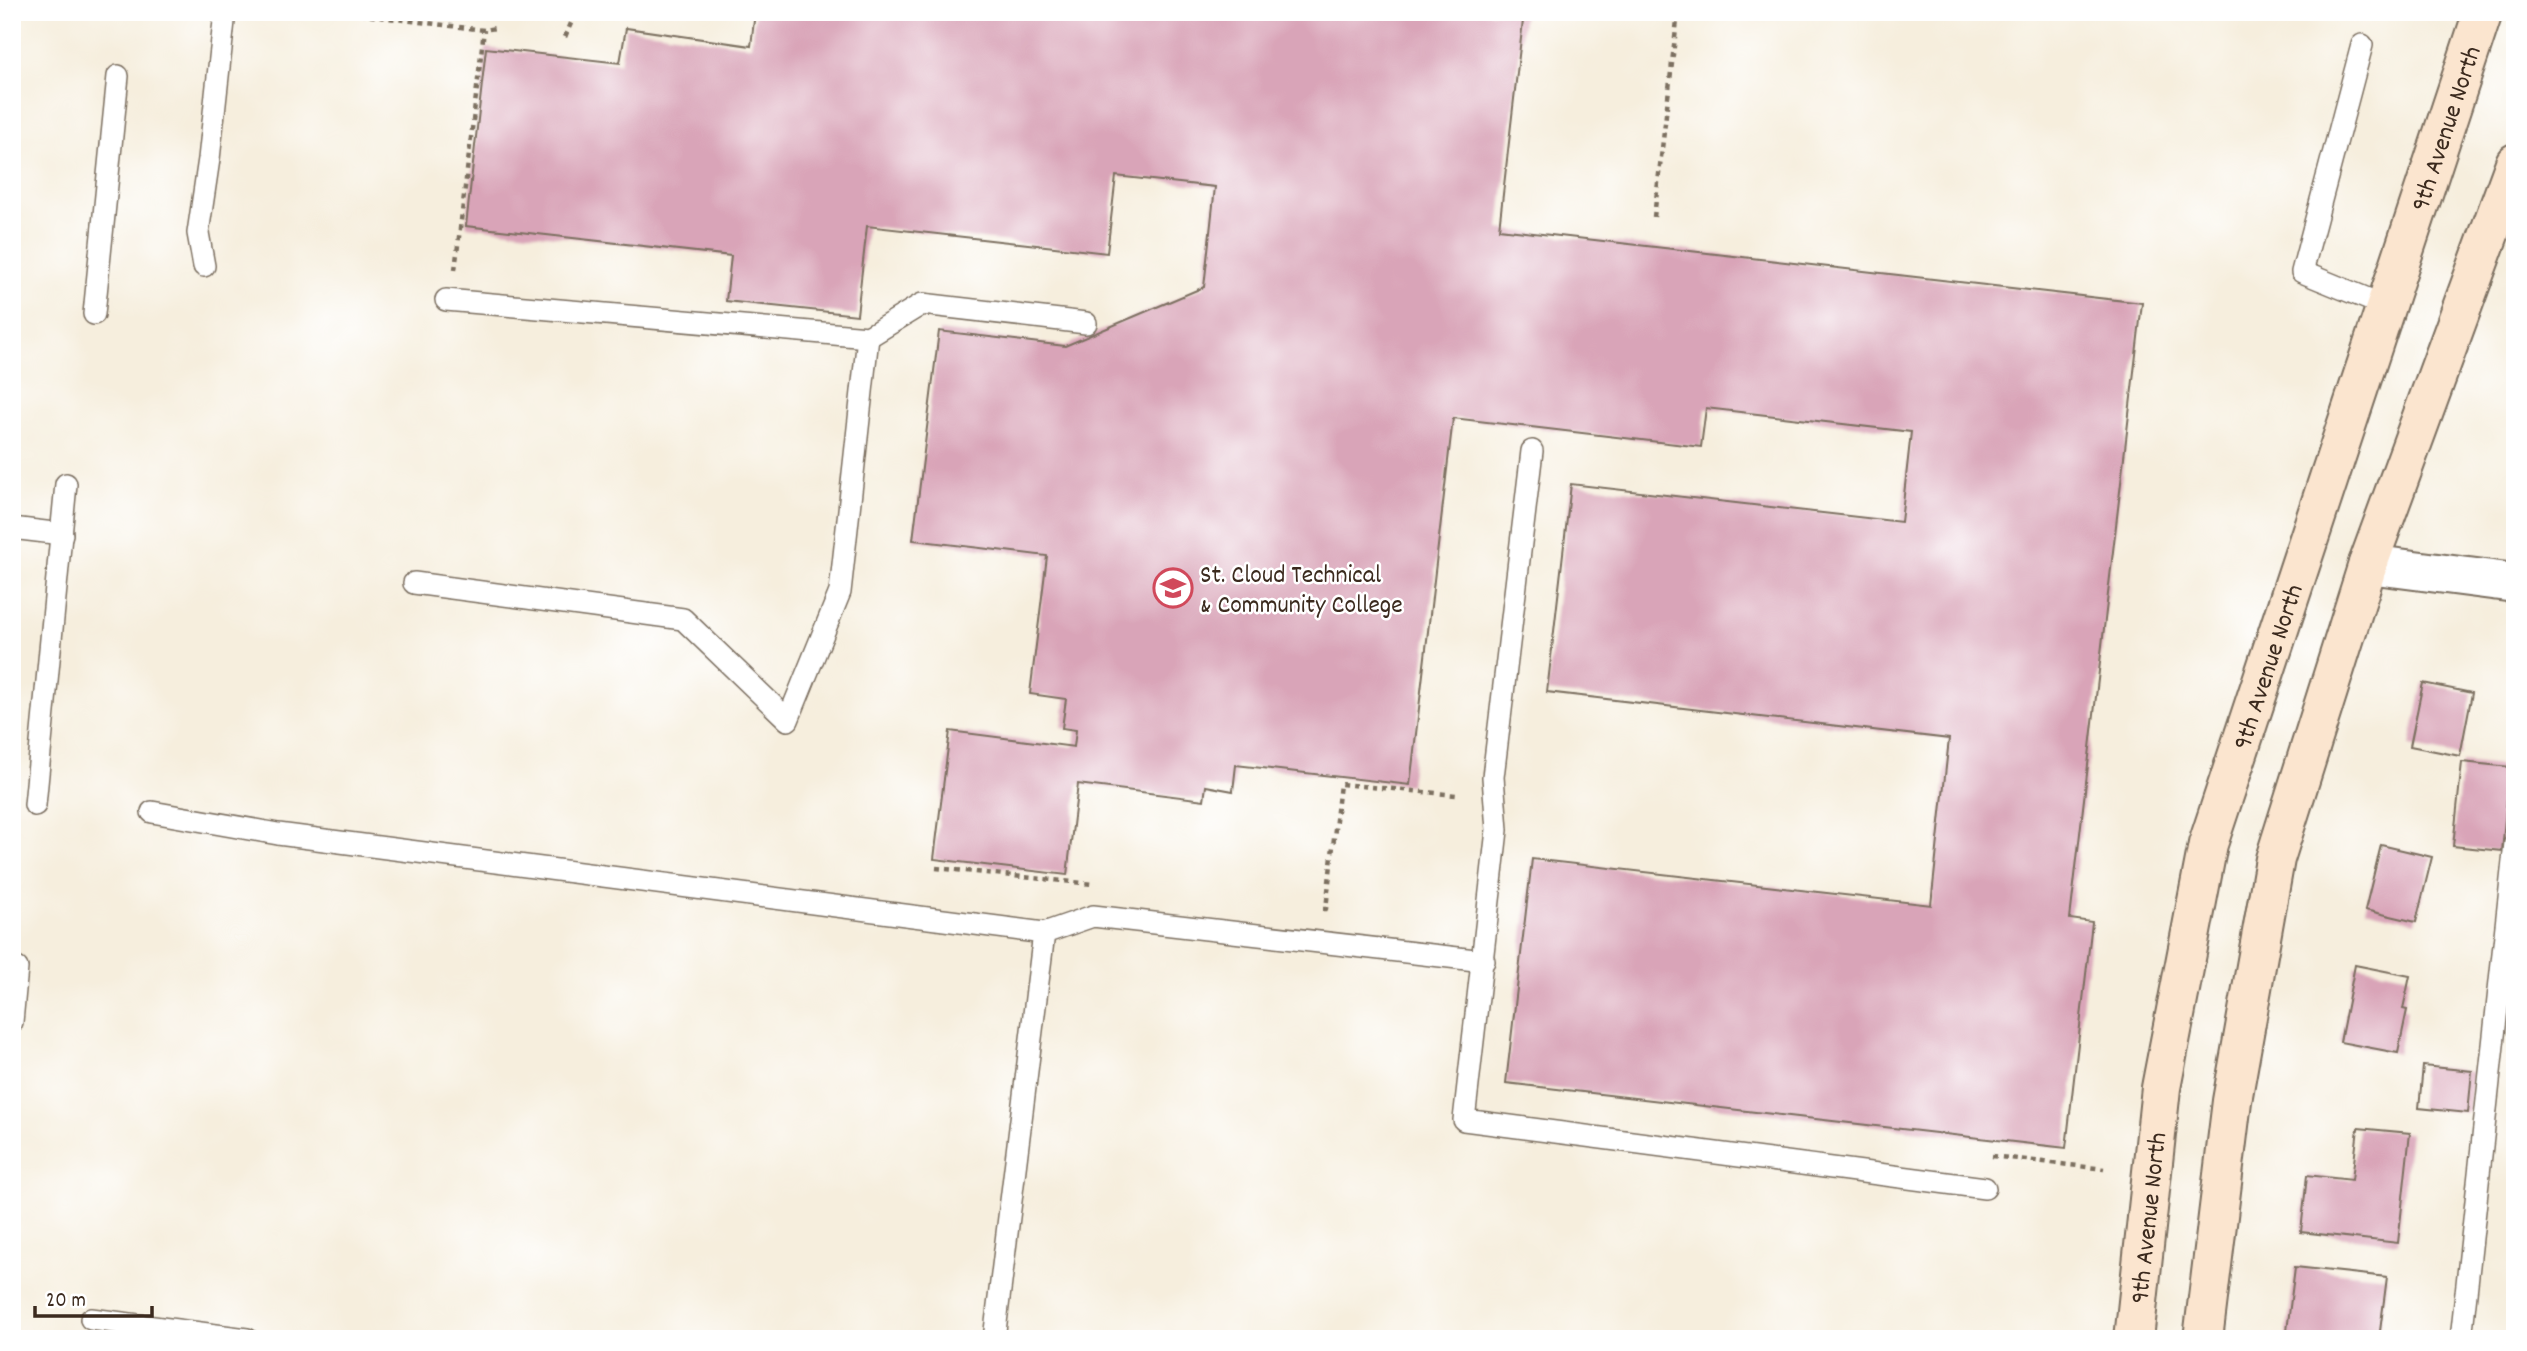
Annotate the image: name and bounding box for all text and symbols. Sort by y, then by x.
street label: 9th Avenue North [2403,42,2493,217]
place label: St. Cloud Technical & Community College [1200,558,1403,625]
school or university icon: St. Cloud Technical & Community College [1152,567,1194,609]
street label: 9th Avenue North [2225,580,2315,755]
street label: 9th Avenue North [2123,1130,2178,1306]
scale bar [35,1274,152,1318]
text: 20 m [46,1287,86,1317]

